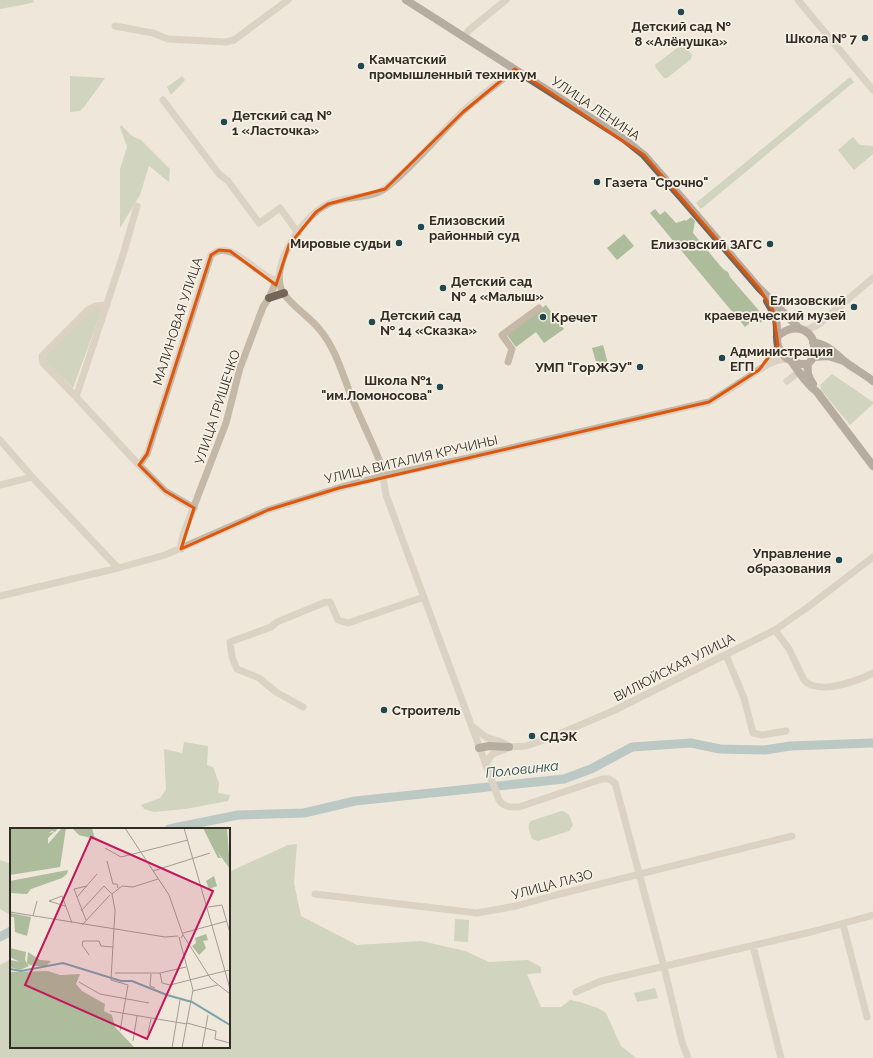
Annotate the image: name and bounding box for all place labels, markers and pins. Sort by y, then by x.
marker: Детский сад № 8 «Алёнушка» [676,7,686,17]
place label: Детский сад № 8 «Алёнушка» [631,19,731,49]
place label: Школа № 7 [785,31,858,46]
marker: Школа № 7 [860,33,870,43]
place label: Камчатский промышленный техникум [369,52,537,82]
marker: Камчатский промышленный техникум [356,61,366,71]
place label: Детский сад № 1 «Ласточка» [232,108,331,138]
marker: Детский сад № 1 «Ласточка» [219,117,229,127]
place label: Газета "Срочно" [605,175,708,190]
marker: Газета "Срочно" [592,177,602,187]
place label: Елизовский районный суд [429,213,520,243]
marker: Елизовский районный суд [416,222,426,232]
place label: Мировые судьи [290,236,391,251]
place label: Елизовский ЗАГС [651,237,762,252]
marker: Мировые судьи [394,238,404,248]
marker: Елизовский ЗАГС [765,239,775,249]
place label: Детский сад № 4 «Малыш» [451,274,544,304]
marker: Детский сад № 4 «Малыш» [438,283,448,293]
place label: Елизовский краеведческий музей [704,293,846,323]
marker: Елизовский краеведческий музей [849,302,859,312]
place label: Детский сад № 14 «Сказка» [380,308,477,338]
place label: Кречет [551,310,598,325]
marker: Кречет [538,312,548,322]
marker: Детский сад № 14 «Сказка» [367,317,377,327]
place label: Администрация ЕГП [730,344,833,374]
marker: Администрация ЕГП [717,353,727,363]
place label: УМП "ГорЖЭУ" [534,360,632,375]
marker: УМП "ГорЖЭУ" [635,362,645,372]
place label: Школа №1 "им.Ломоносова" [321,373,433,403]
marker: Школа №1 "им.Ломоносова" [435,382,445,392]
place label: Управление образования [747,546,831,576]
marker: Управление образования [834,555,844,565]
place label: Строитель [392,703,460,718]
marker: Строитель [379,705,389,715]
place label: СДЭК [540,729,577,744]
marker: СДЭК [527,731,537,741]

